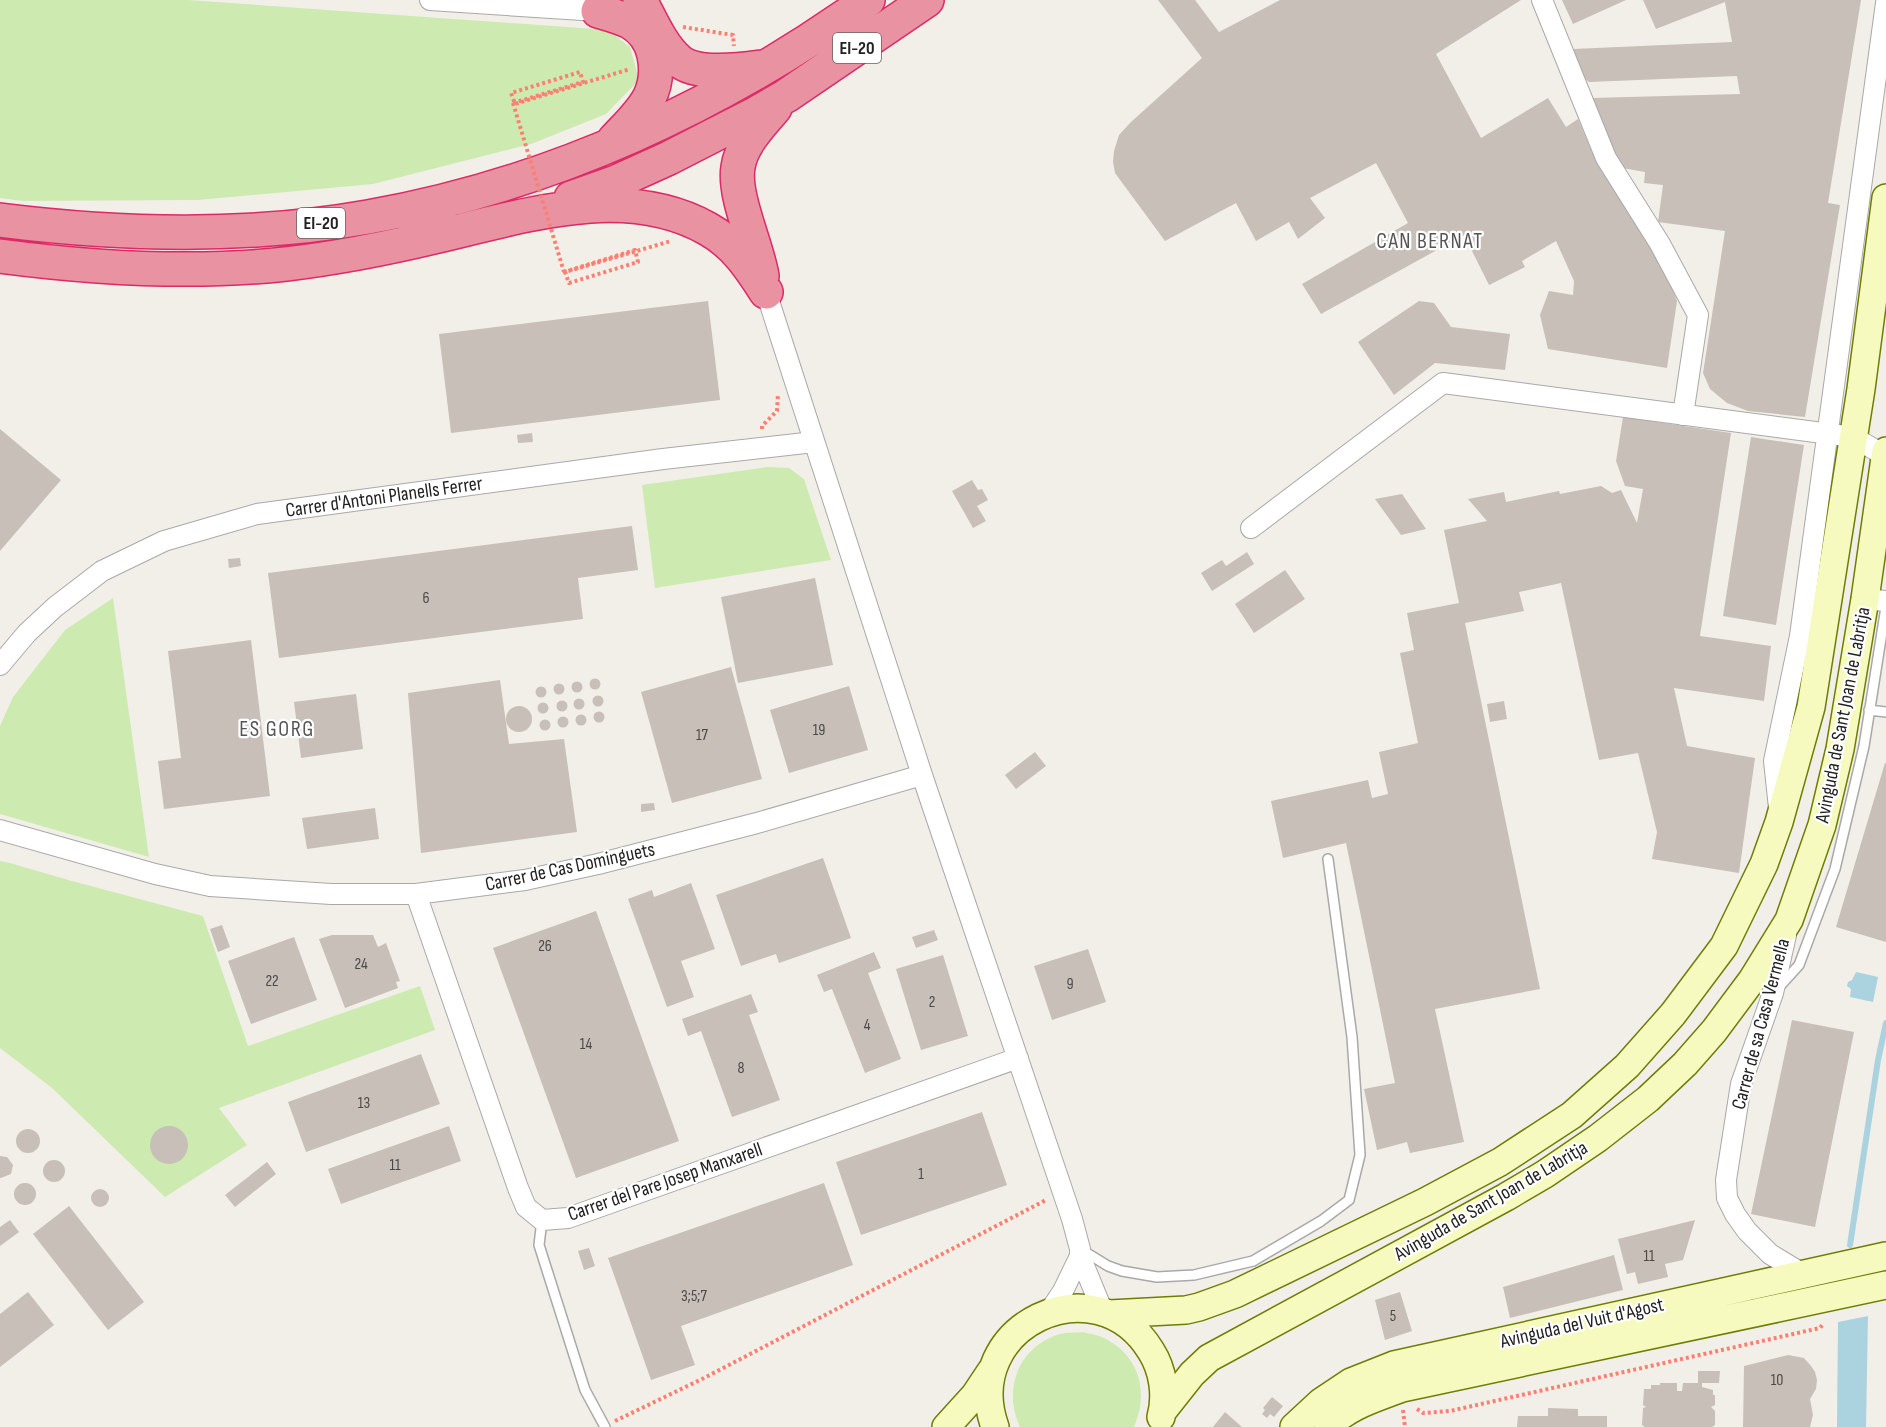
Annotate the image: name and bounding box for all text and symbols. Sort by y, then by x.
road number: EI-20 [833,33,881,63]
road number: EI-20 [297,208,345,238]
district label: CAN BERNAT [1376,228,1484,255]
street label: Carrer d'Antoni Planells Ferrer [284,471,484,523]
house number: 6 [422,589,430,608]
street label: Avinguda de Sant Joan de Labritja [1810,605,1876,826]
district label: ES GORG [239,716,315,743]
house number: 19 [813,721,825,740]
house number: 17 [696,726,709,745]
street label: Carrer de Cas Dominguets [483,837,657,897]
street label: Carrer de sa Casa Vermella [1727,936,1795,1112]
house number: 26 [538,937,552,956]
house number: 24 [354,955,368,974]
house number: 22 [265,972,279,991]
house number: 9 [1066,975,1074,994]
house number: 2 [929,993,935,1012]
house number: 4 [864,1016,871,1035]
house number: 14 [580,1035,592,1054]
house number: 8 [737,1059,745,1078]
house number: 13 [358,1094,370,1113]
street label: Avinguda de Sant Joan de Labritja [1389,1136,1592,1267]
street label: Carrer del Pare Josep Manxarell [565,1137,765,1227]
house number: 11 [389,1156,401,1175]
house number: 1 [918,1165,924,1184]
house number: 11 [1643,1247,1655,1266]
house number: 3;5;7 [681,1287,707,1306]
street label: Avinguda del Vuit d'Agost [1497,1293,1666,1354]
house number: 5 [1390,1307,1396,1326]
house number: 10 [1771,1371,1783,1390]

